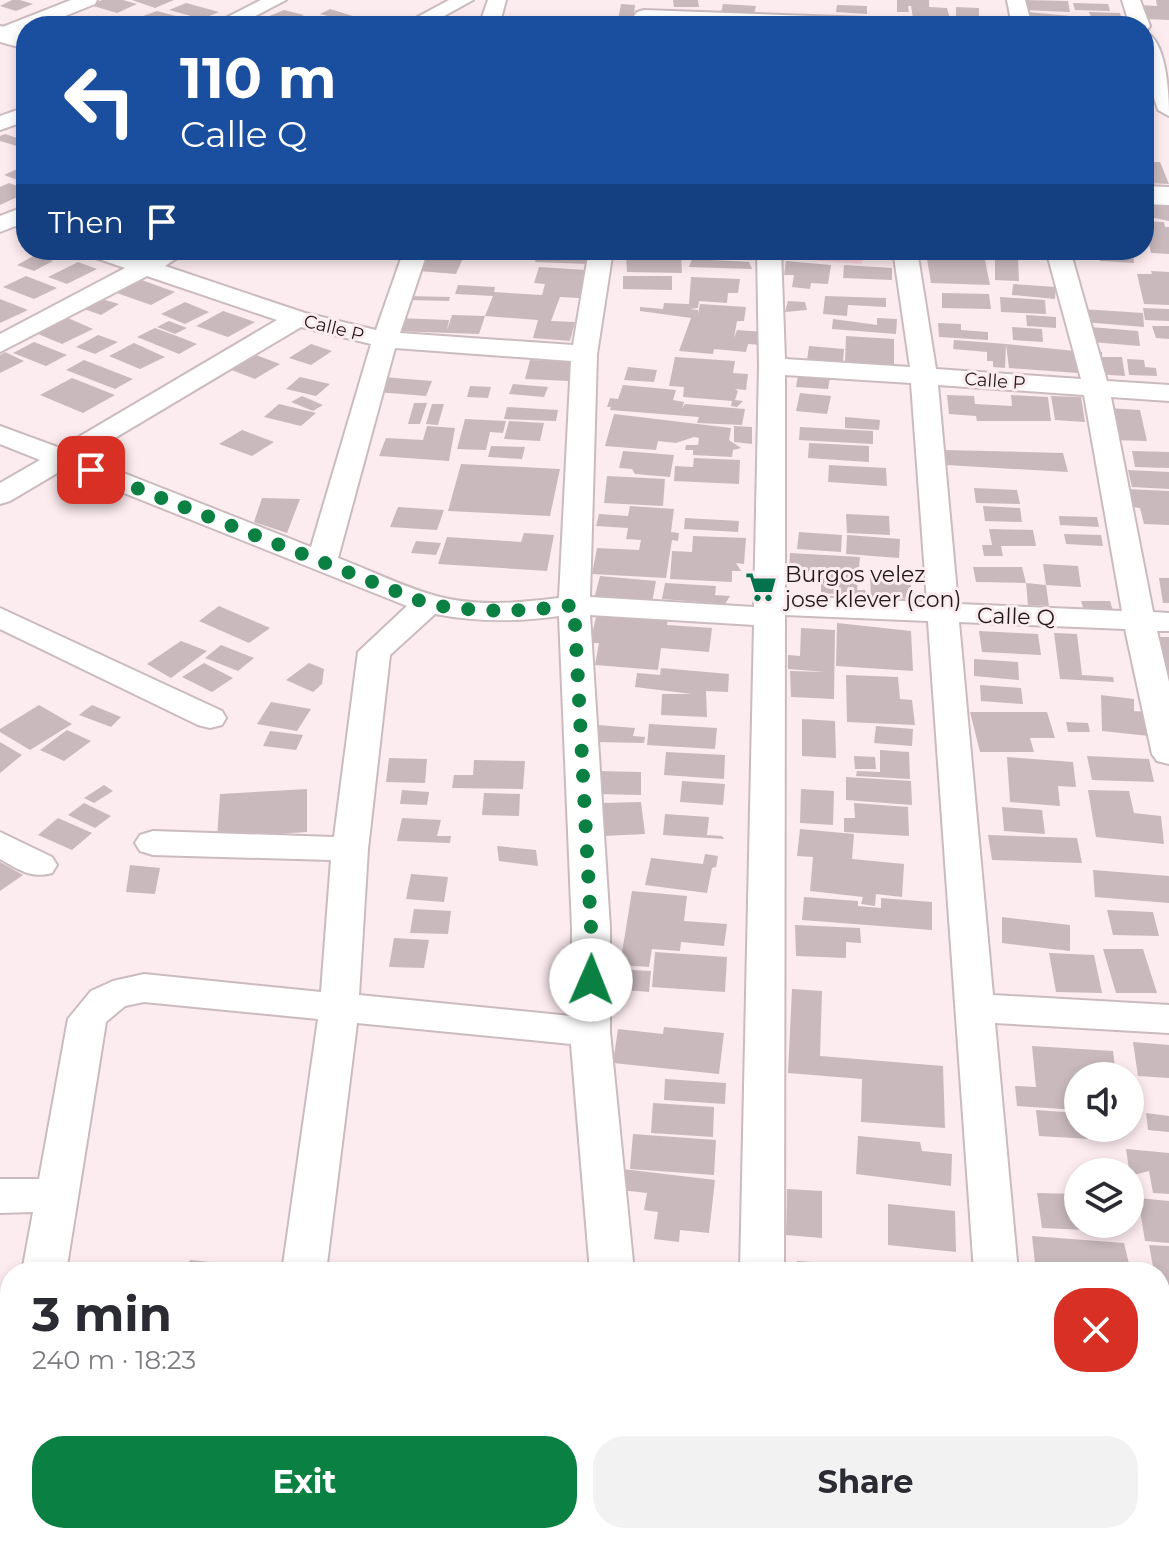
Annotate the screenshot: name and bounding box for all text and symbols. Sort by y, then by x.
text: 110 m [180,44,337,112]
icon: left [48,48,152,152]
text: Calle Q [180,112,307,156]
icon: arrive [140,200,184,244]
text: Then [48,204,124,241]
street label: Calle P [302,310,366,346]
street label: Calle P [964,368,1026,394]
pin [57,436,125,504]
icon: arrive [69,448,113,492]
place label: Burgos velez jose klever (con) [783,561,962,613]
supermarket icon: Burgos velez jose klever (con) [744,570,778,604]
street label: Calle Q [977,602,1056,631]
position arrow [549,938,633,1022]
map controls [1064,1062,1144,1238]
button: sound [1064,1062,1144,1142]
button: layers [1064,1158,1144,1238]
text: 3 min [32,1285,172,1343]
button: close [1054,1288,1138,1372]
text: 240 m · 18:23 [32,1344,196,1376]
button: Exit [32,1436,577,1528]
button: Share [593,1436,1138,1528]

